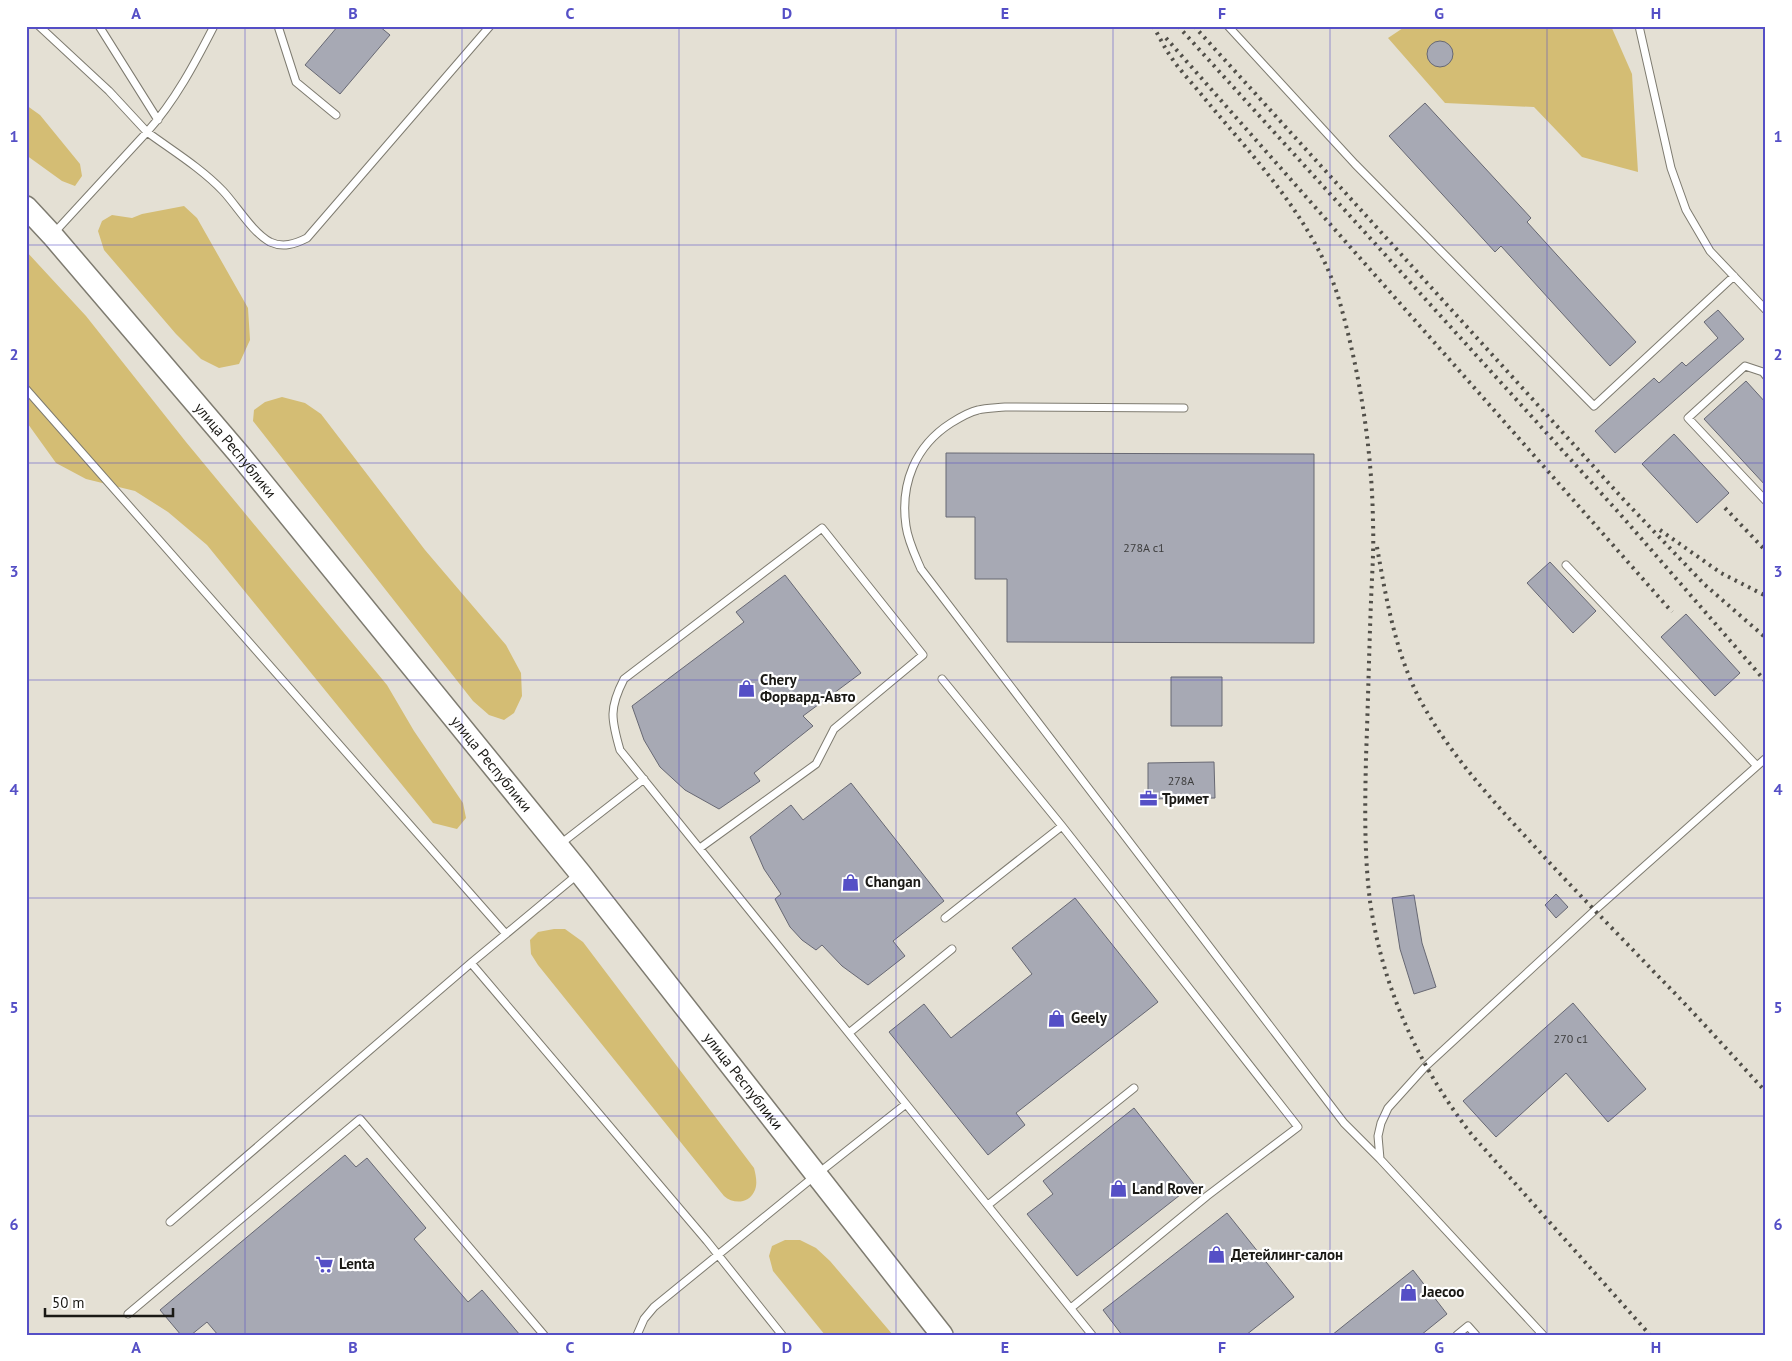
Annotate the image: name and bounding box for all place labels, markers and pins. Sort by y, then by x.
place label: Chery Форвард-Авто [760,670,855,706]
shop icon: Chery Форвард-Авто [736,679,756,699]
office icon: Тримет [1138,789,1158,809]
place label: Тримет [1162,789,1210,808]
shop icon: Changan [841,872,861,892]
place label: Changan [865,872,921,891]
shop icon: Geely [1047,1008,1067,1028]
place label: Geely [1071,1008,1108,1027]
shop icon: Land Rover [1108,1179,1128,1199]
place label: Land Rover [1132,1179,1204,1198]
shop icon: Детейлинг-салон [1207,1245,1227,1265]
place label: Детейлинг-салон [1231,1245,1343,1264]
supermarket icon: Lenta [315,1254,335,1274]
place label: Lenta [339,1254,375,1273]
shop icon: Jaecoo [1398,1282,1418,1302]
place label: Jaecoo [1421,1282,1464,1301]

